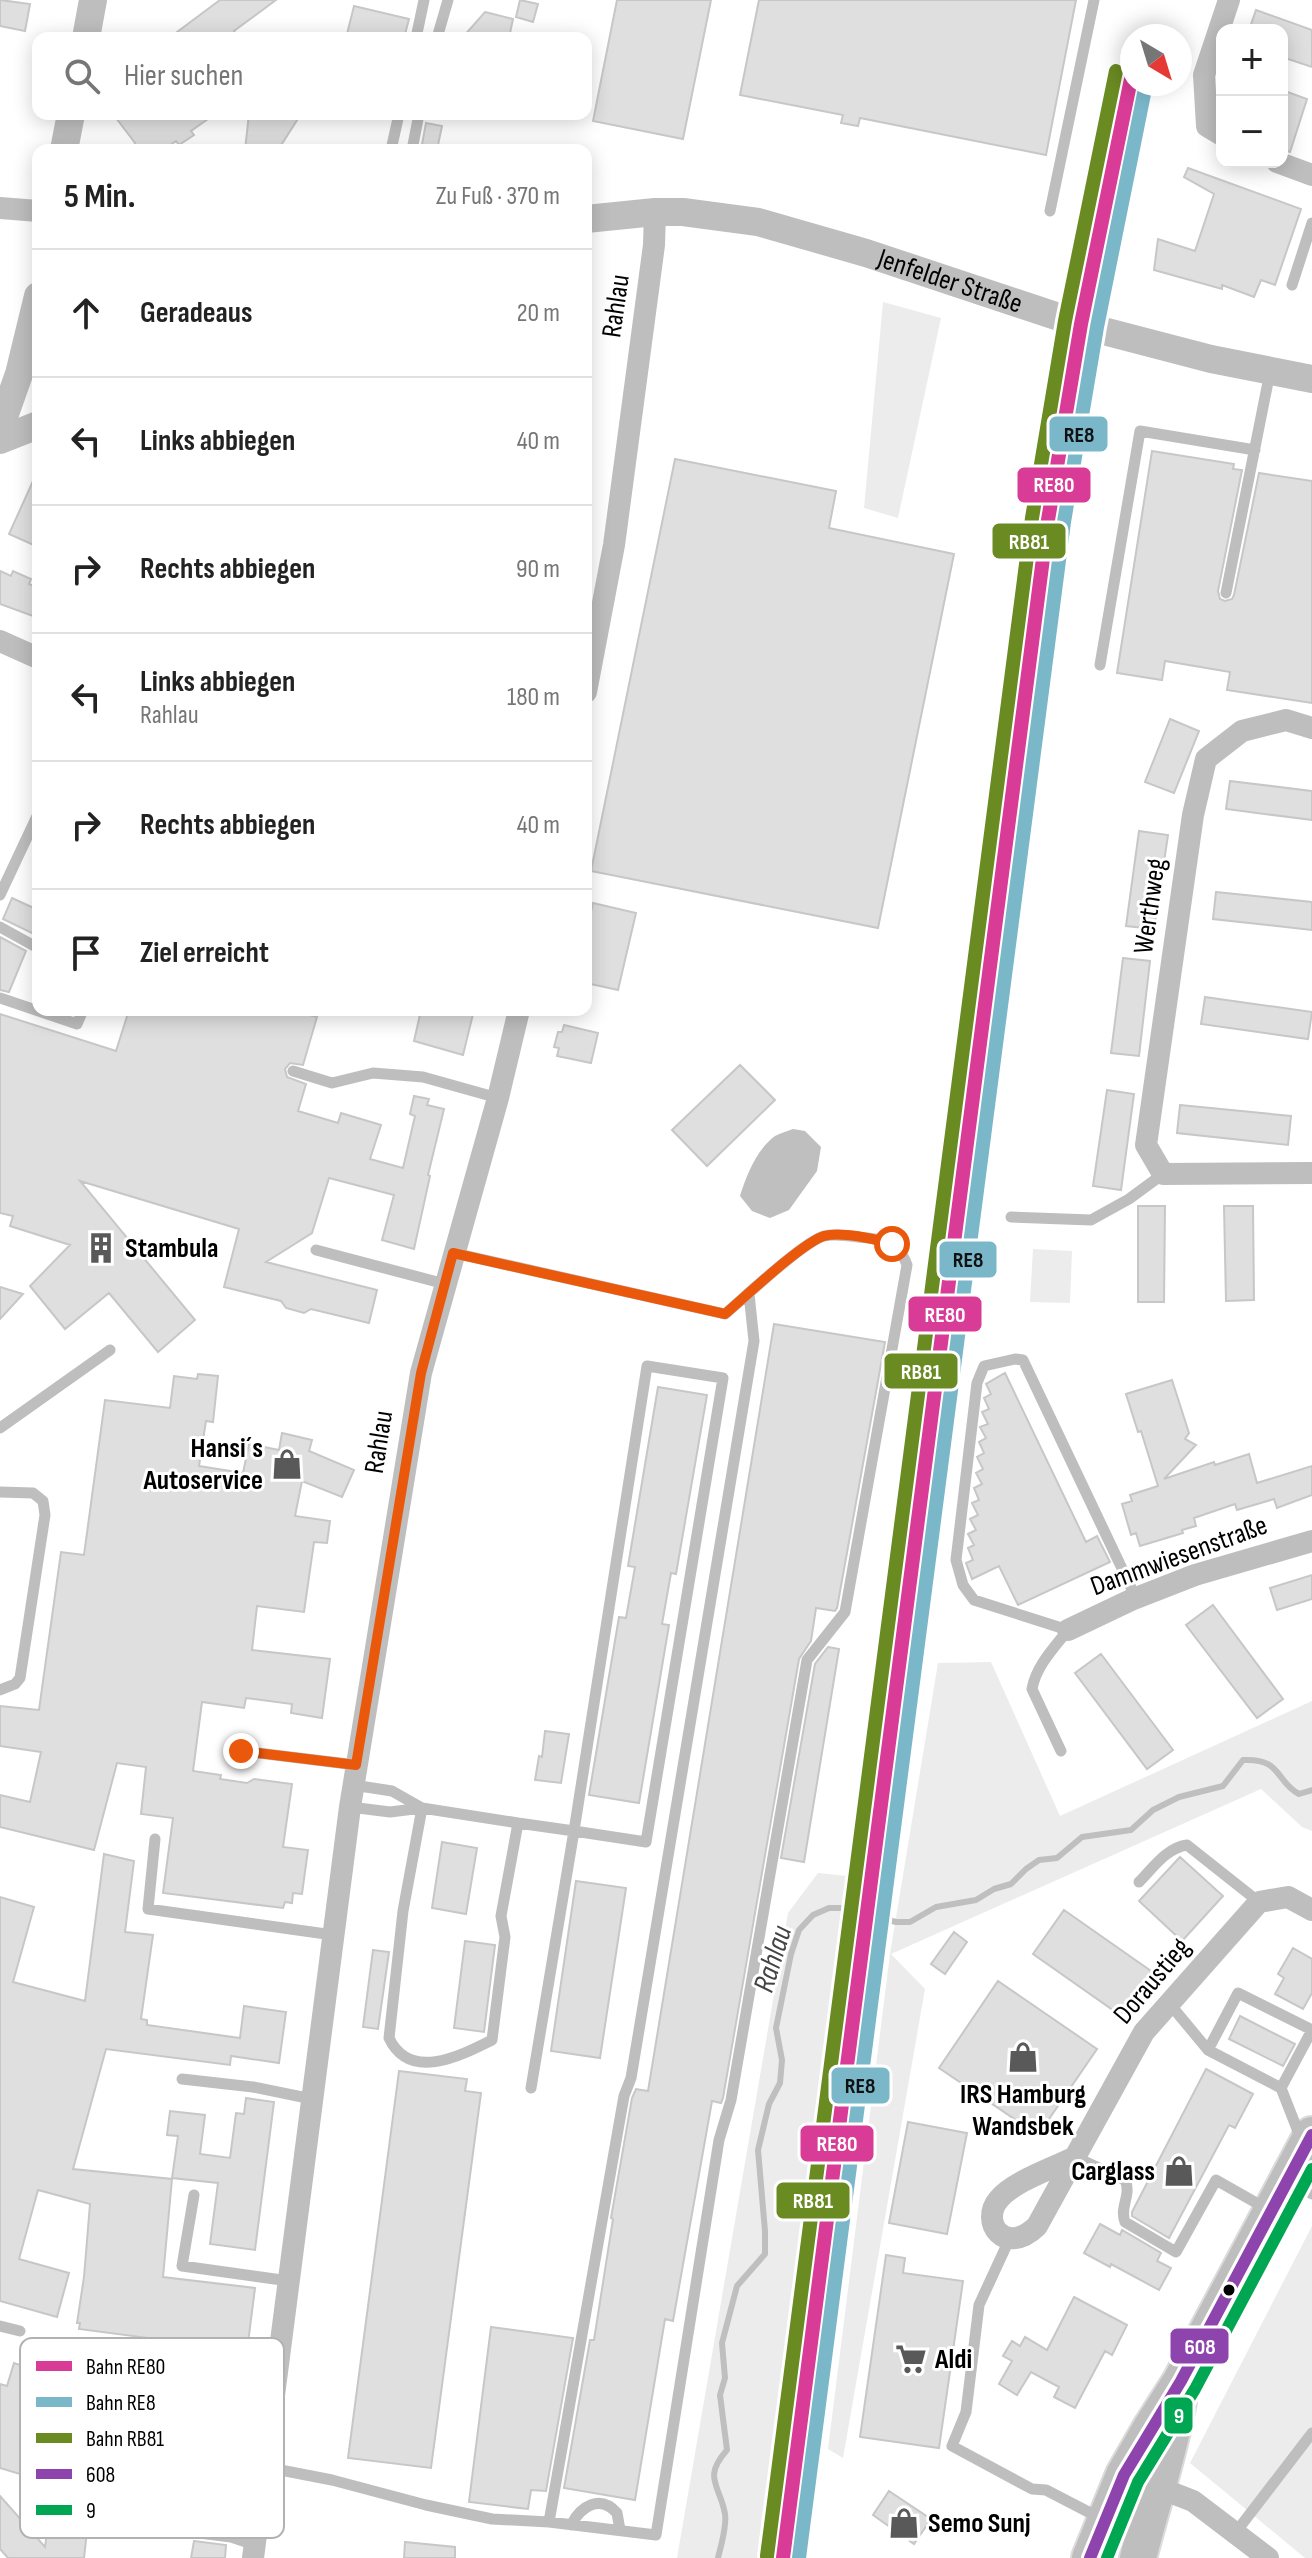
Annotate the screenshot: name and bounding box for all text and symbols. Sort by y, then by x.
north arrow [1120,24,1192,96]
map controls [1216,24,1288,168]
button: + [1216,24,1288,96]
search box [32,32,592,120]
icon: search [60,54,104,98]
text: Hier suchen [124,58,243,94]
button: − [1216,96,1288,168]
text: 5 Min. [64,176,136,217]
text: Zu Fuß · 370 m [436,181,560,212]
street label: Jenfelder Straße [873,241,1027,320]
street label: Rahlau [595,272,637,340]
icon: ahead [64,291,108,335]
text: Geradeaus [140,295,253,331]
text: 20 m [517,298,560,329]
line badge: RE8 [1048,415,1109,453]
icon: left [64,419,108,463]
text: RE8 [1064,422,1094,449]
text: Links abbiegen [140,423,295,459]
text: 40 m [517,426,560,457]
line badge: RE80 [1016,466,1092,504]
text: RE80 [1033,472,1075,499]
line badge: RB81 [991,522,1067,560]
text: RB81 [1009,529,1050,556]
icon: right [64,547,108,591]
text: Rechts abbiegen [140,551,315,587]
text: 90 m [516,554,560,585]
text: Links abbiegen [140,664,295,700]
icon: left [64,675,108,719]
text: 180 m [507,682,560,713]
text: Rahlau [140,700,199,731]
icon: right [64,803,108,847]
text: Rechts abbiegen [140,807,315,843]
text: 40 m [517,810,560,841]
street label: Werthweg [1127,856,1173,956]
icon: arrive [64,931,108,975]
text: Ziel erreicht [140,935,269,971]
route start [874,1226,910,1262]
building icon: Stambula [84,1231,118,1265]
place label: Stambula [125,1232,218,1265]
line badge: RE8 [938,1240,998,1279]
text: RE8 [953,1247,983,1274]
line badge: RE80 [907,1295,983,1333]
text: RE80 [924,1302,966,1329]
line badge: RB81 [883,1352,959,1390]
text: RB81 [901,1359,942,1386]
street label: Rahlau [358,1408,400,1476]
place label: Hansi´s Autoservice [142,1432,263,1497]
shop icon: Hansi´s Autoservice [270,1447,304,1481]
street label: Dammwiesenstraße [1086,1509,1272,1603]
route end [223,1733,259,1769]
water label: Rahlau [746,1921,800,1997]
street label: Doraustieg [1107,1931,1197,2031]
shop icon: IRS Hamburg Wandsbek [1006,2040,1040,2074]
line badge: RE8 [830,2066,891,2105]
text: RE8 [845,2073,875,2100]
place label: IRS Hamburg Wandsbek [960,2078,1086,2143]
line badge: RE80 [799,2124,875,2163]
text: RE80 [816,2131,858,2158]
shop icon: Carglass [1162,2154,1196,2188]
place label: Carglass [1071,2155,1155,2188]
line badge: RB81 [775,2181,851,2220]
text: RB81 [793,2188,834,2215]
unlabelled marker [1221,2282,1237,2298]
line badge: 608 [1169,2327,1230,2365]
text: 608 [1184,2334,1216,2361]
legend [20,2338,284,2538]
supermarket icon: Aldi [894,2342,928,2376]
place label: Aldi [934,2343,972,2376]
text: Bahn RE80 [86,2354,165,2381]
text: Bahn RE8 [86,2390,156,2417]
line badge: 9 [1163,2396,1194,2435]
text: 9 [1174,2403,1184,2430]
text: Bahn RB81 [86,2426,164,2453]
text: 608 [86,2462,115,2489]
text: 9 [86,2498,96,2525]
shop icon: Semo Sunj [887,2506,921,2540]
place label: Semo Sunj [928,2507,1031,2540]

